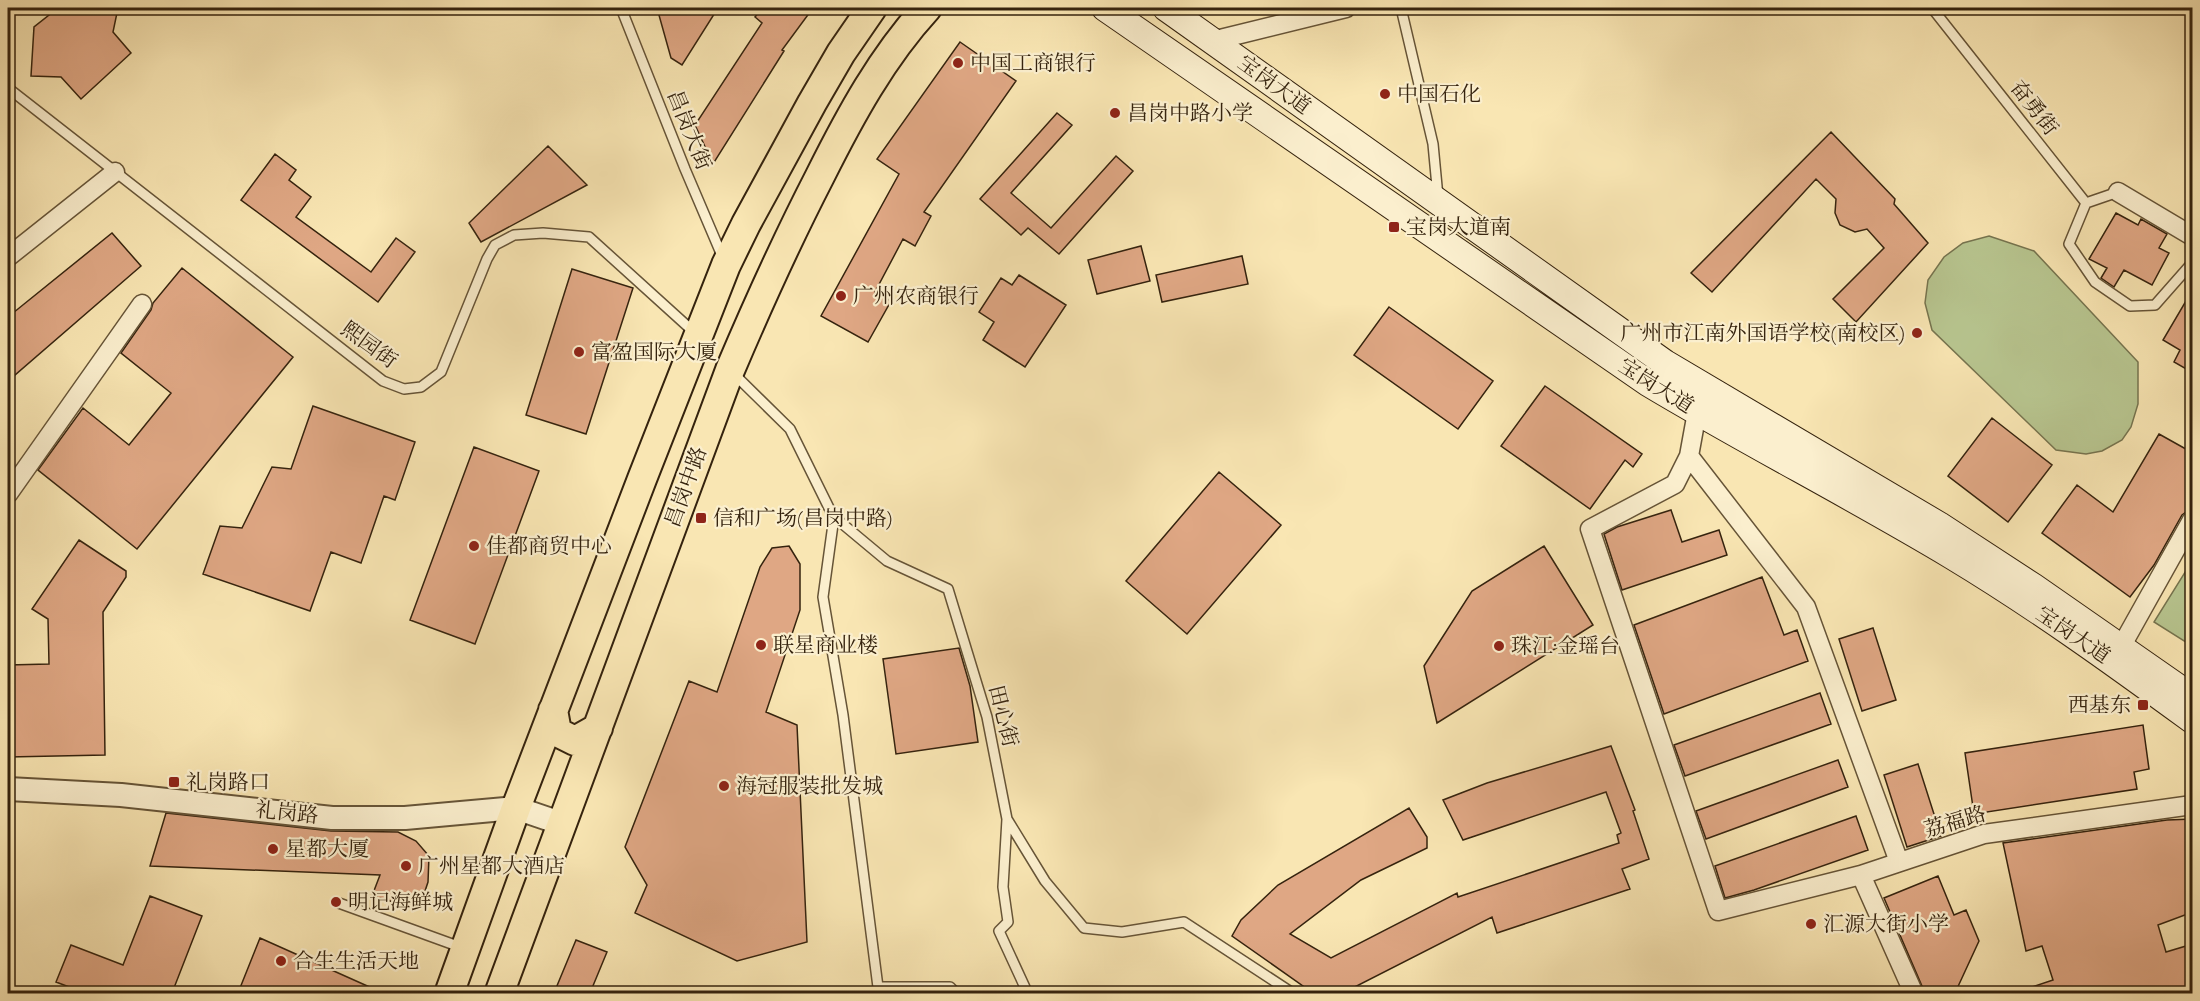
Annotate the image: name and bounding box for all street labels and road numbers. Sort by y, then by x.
street label: 宝岗大道 [1232,49,1316,121]
street label: 奋勇街 [2004,75,2064,141]
street label: 昌岗大街 [661,86,717,174]
street label: 熙园街 [336,316,402,374]
street label: 宝岗大道 [1613,352,1699,420]
street label: 昌岗中路 [659,443,713,531]
street label: 宝岗大道 [2031,600,2115,670]
street label: 田心街 [982,682,1024,750]
street label: 礼岗路 [254,796,320,830]
street label: 荔福路 [1921,800,1989,844]

